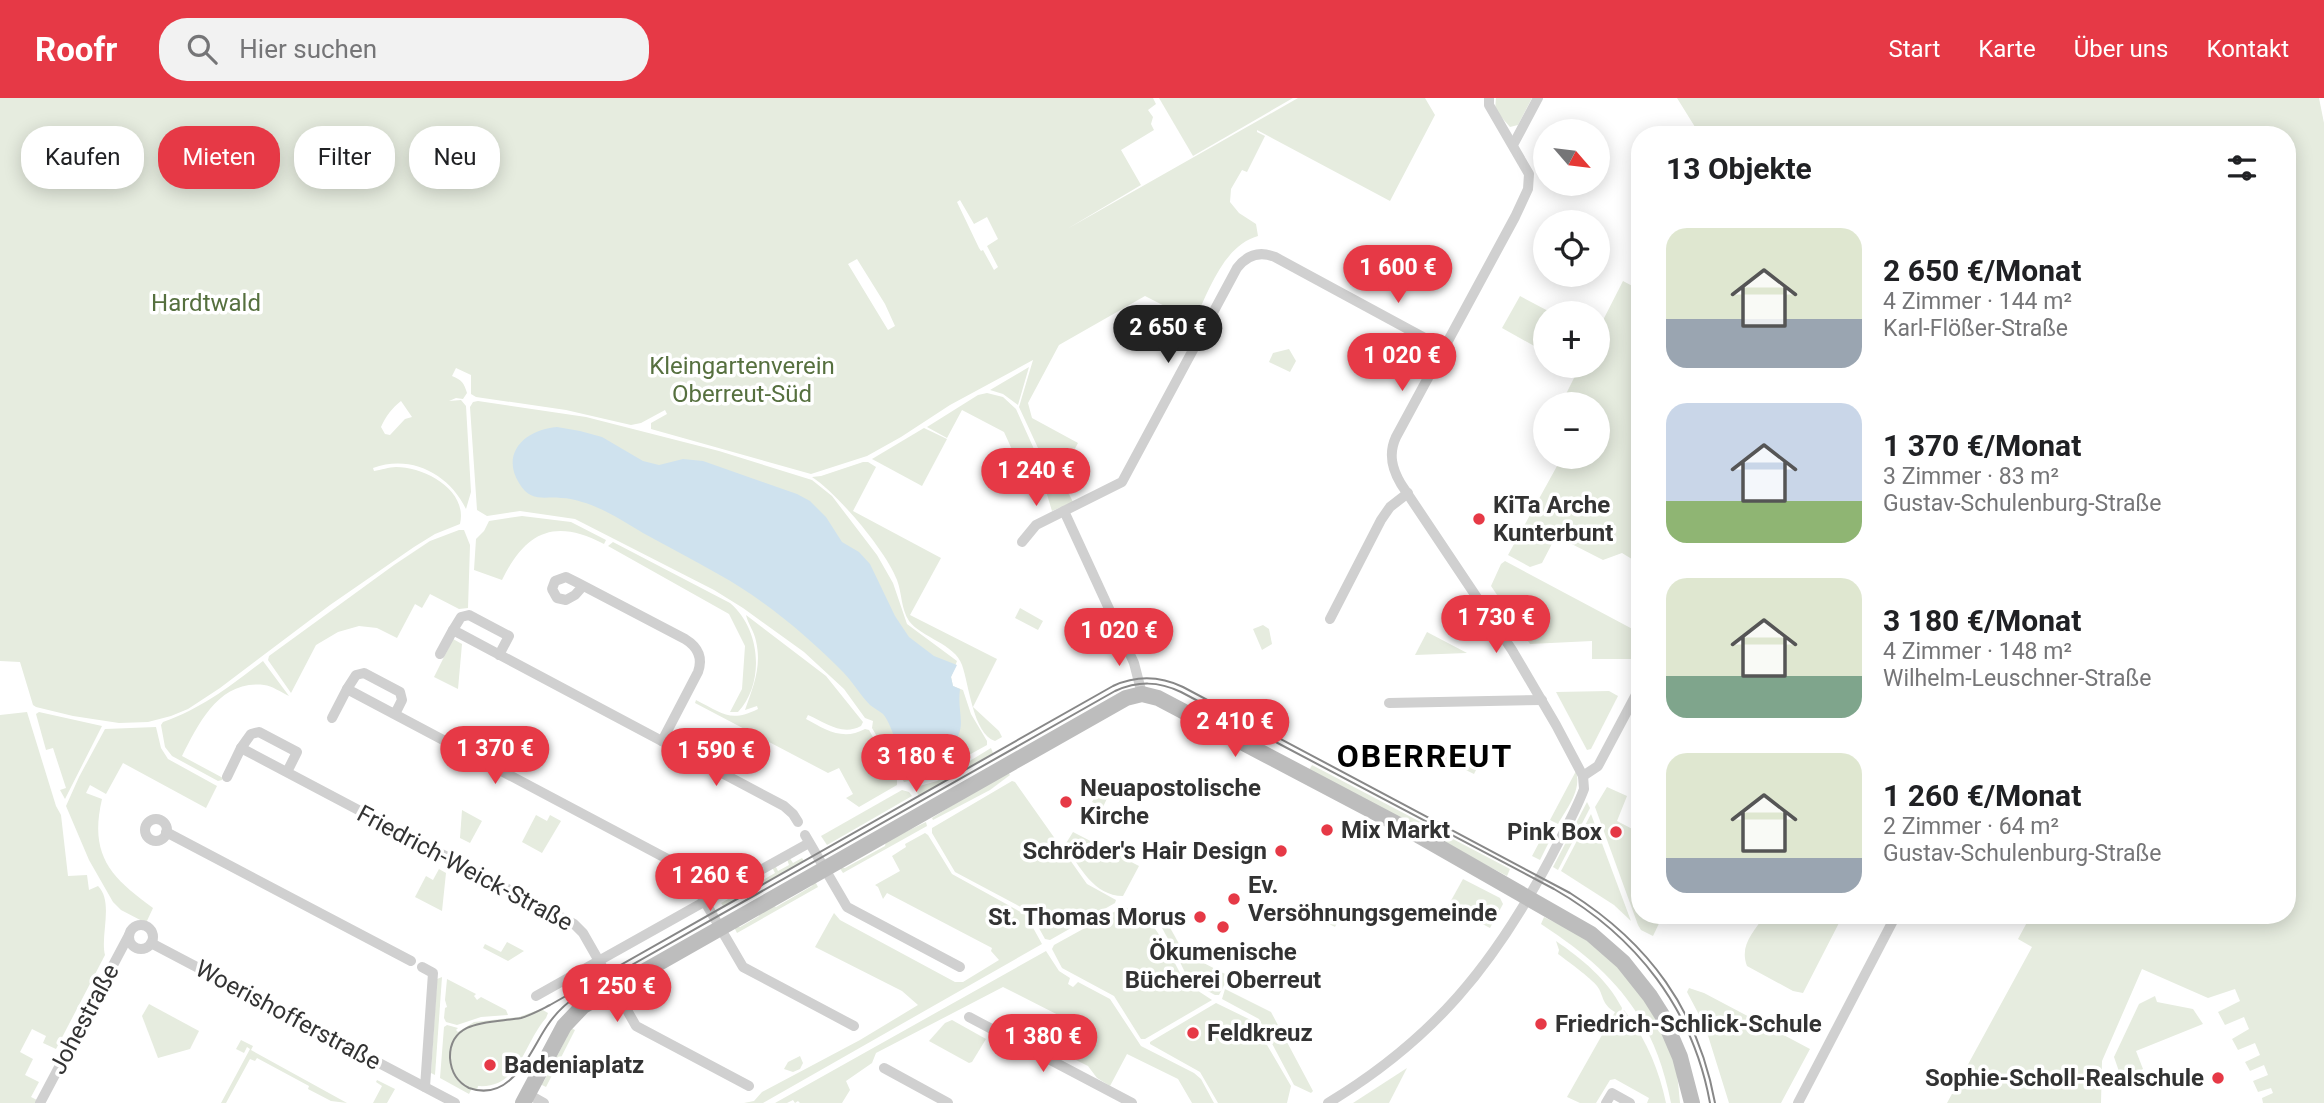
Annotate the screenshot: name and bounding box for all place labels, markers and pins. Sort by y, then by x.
pin: 1 600 € [1333,246,1463,305]
pin: 2 650 € [1103,306,1233,365]
pin: 1 020 € [1337,334,1467,393]
pin: 1 240 € [971,448,1101,508]
place label: KiTa Arche Kunterbunt [1493,491,1613,547]
marker: KiTa Arche Kunterbunt [1471,511,1487,527]
pin: 1 730 € [1431,596,1561,655]
pin: 1 020 € [1054,608,1184,668]
pin: 2 410 € [1170,700,1300,759]
pin: 1 370 € [430,726,560,786]
pin: 1 590 € [651,728,781,788]
pin: 3 180 € [851,734,981,794]
place label: Neuapostolische Kirche [1080,774,1261,830]
marker: Neuapostolische Kirche [1058,794,1074,810]
place label: Mix Markt [1341,816,1450,844]
place label: Pink Box [1507,818,1603,846]
marker: Mix Markt [1319,822,1335,838]
marker: Pink Box [1608,824,1624,840]
place label: Schröder's Hair Design [1022,837,1267,865]
marker: Schröder's Hair Design [1273,843,1289,859]
pin: 1 260 € [645,854,775,913]
place label: Ev. Versöhnungsgemeinde [1248,871,1497,927]
marker: Ev. Versöhnungsgemeinde [1226,891,1242,907]
place label: St. Thomas Morus [988,903,1186,931]
marker: St. Thomas Morus [1192,909,1208,925]
marker: Ökumenische Bücherei Oberreut [1215,919,1231,935]
place label: Ökumenische Bücherei Oberreut [1125,938,1321,994]
pin: 1 250 € [552,964,682,1024]
place label: Friedrich-Schlick-Schule [1555,1010,1822,1038]
pin: 1 380 € [978,1014,1108,1074]
marker: Friedrich-Schlick-Schule [1533,1016,1549,1032]
place label: Feldkreuz [1207,1019,1313,1047]
marker: Feldkreuz [1185,1025,1201,1041]
place label: Badeniaplatz [504,1051,644,1079]
marker: Badeniaplatz [482,1057,498,1073]
place label: Sophie-Scholl-Realschule [1925,1064,2204,1092]
marker: Sophie-Scholl-Realschule [2210,1070,2226,1086]

